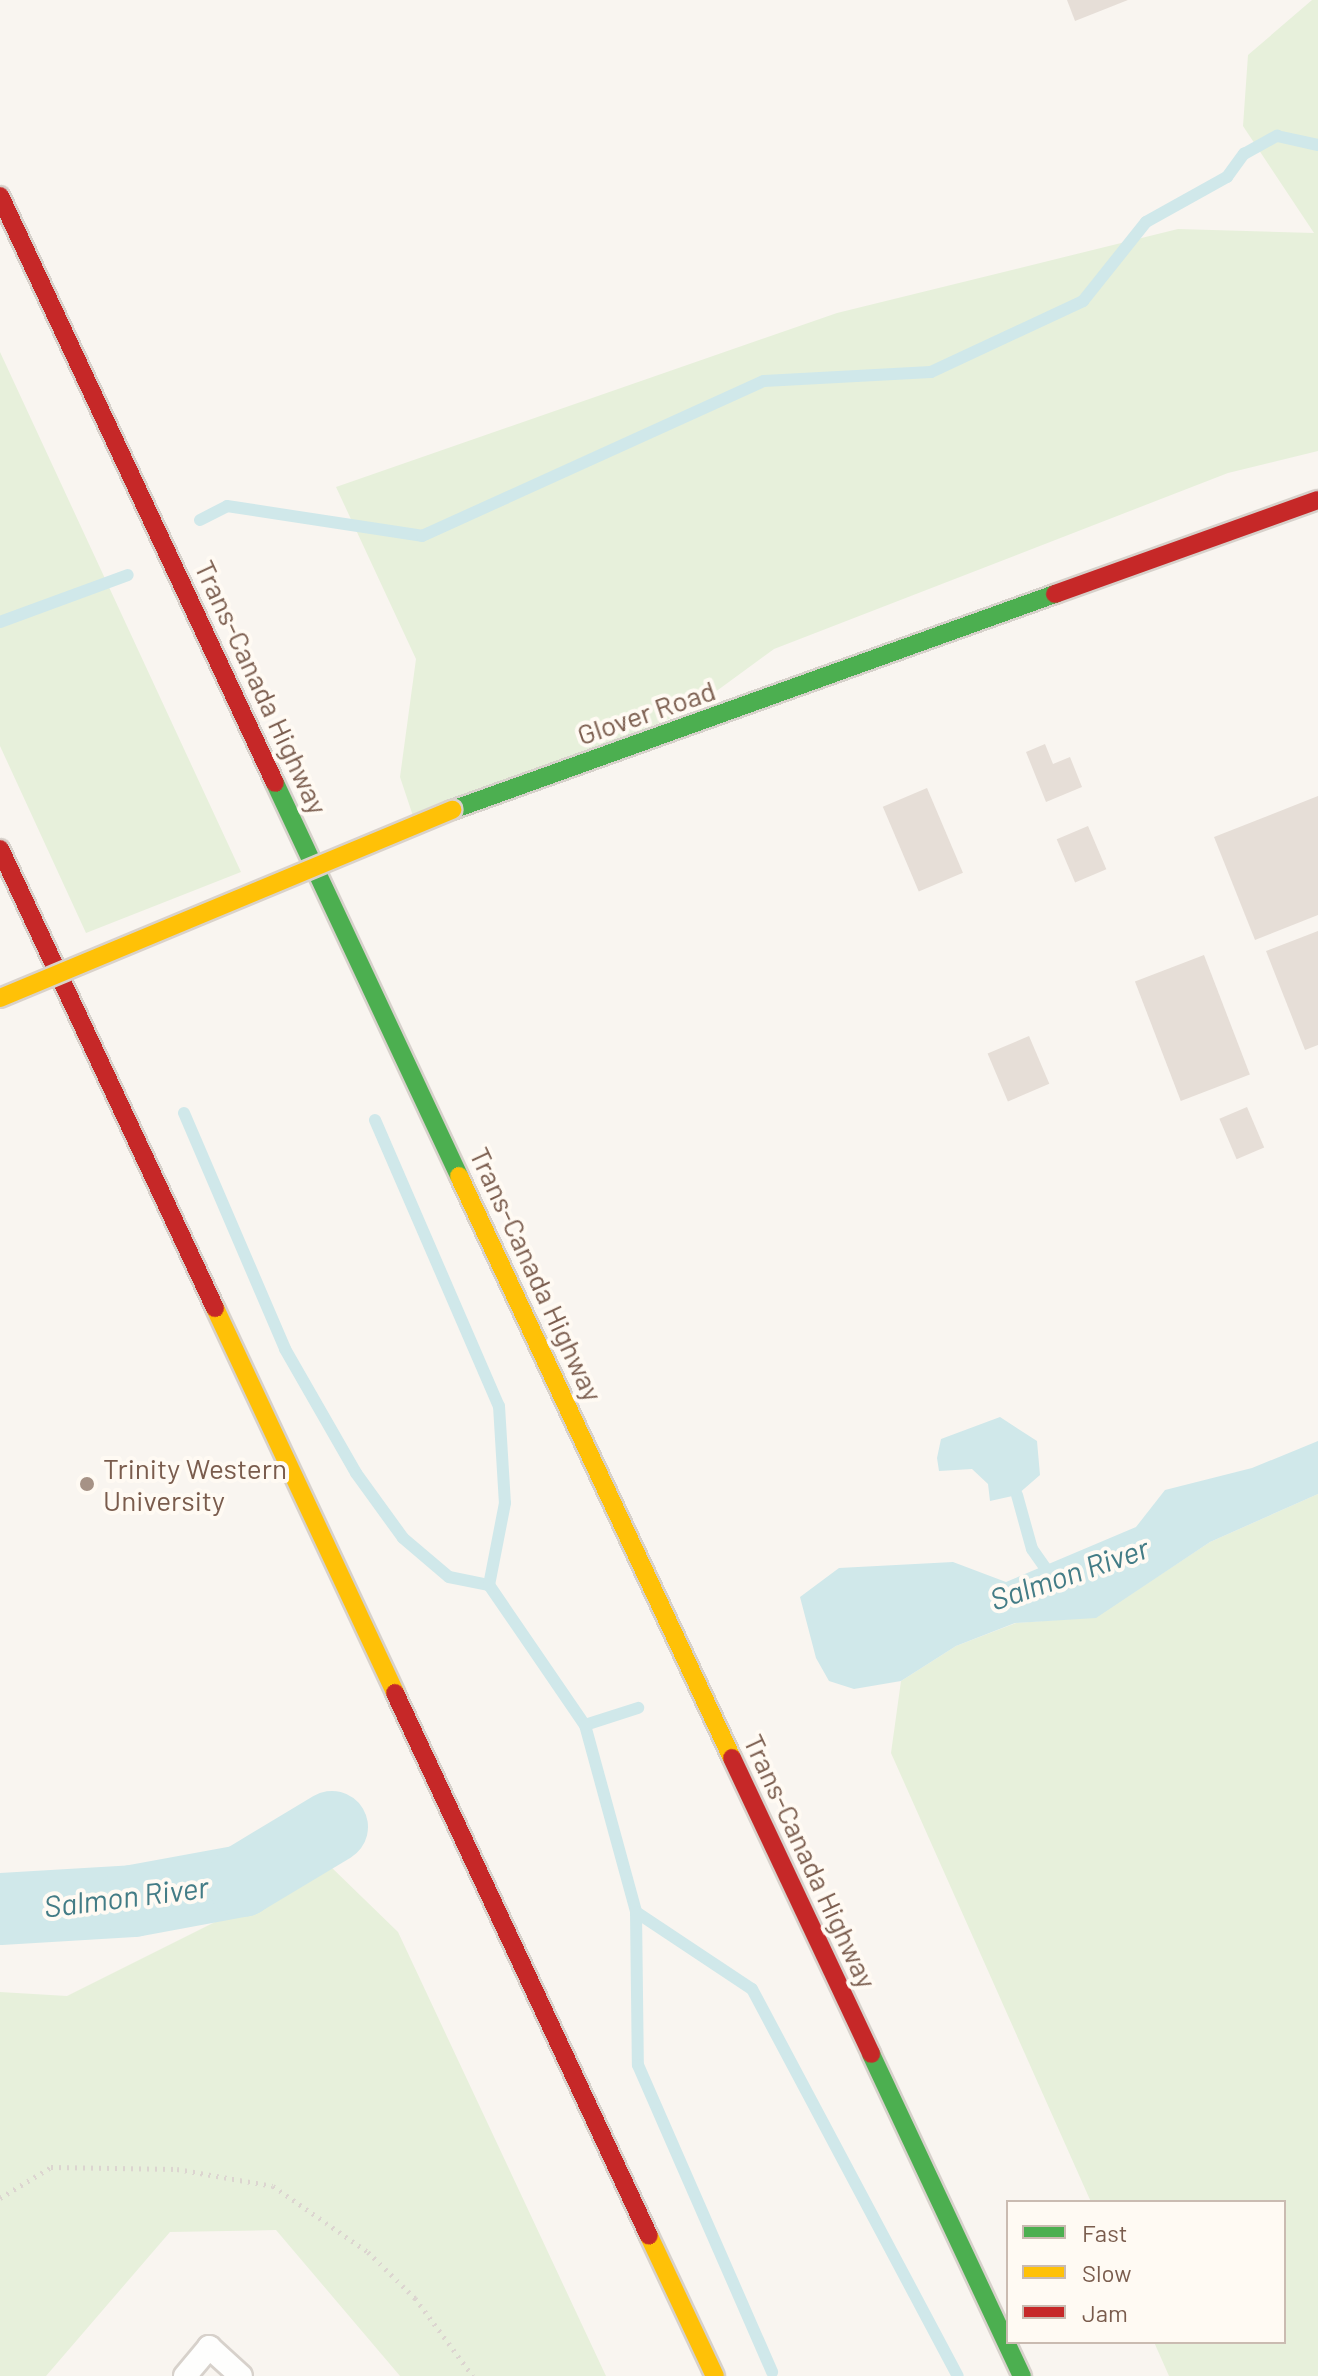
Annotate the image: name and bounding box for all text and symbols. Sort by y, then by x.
street label: Trans-Canada Highway [188,555,336,819]
street label: Glover Road [573,673,719,751]
street label: Trans-Canada Highway [463,1142,611,1406]
place label: Trinity Western University [103,1451,287,1517]
marker: Trinity Western University [78,1475,96,1493]
water label: Salmon River [985,1529,1153,1617]
street label: Trans-Canada Highway [737,1729,885,1993]
water label: Salmon River [42,1868,210,1924]
legend [1006,2200,1286,2344]
text: Fast [1082,2218,1127,2247]
text: Slow [1082,2258,1131,2287]
text: Jam [1082,2298,1128,2327]

